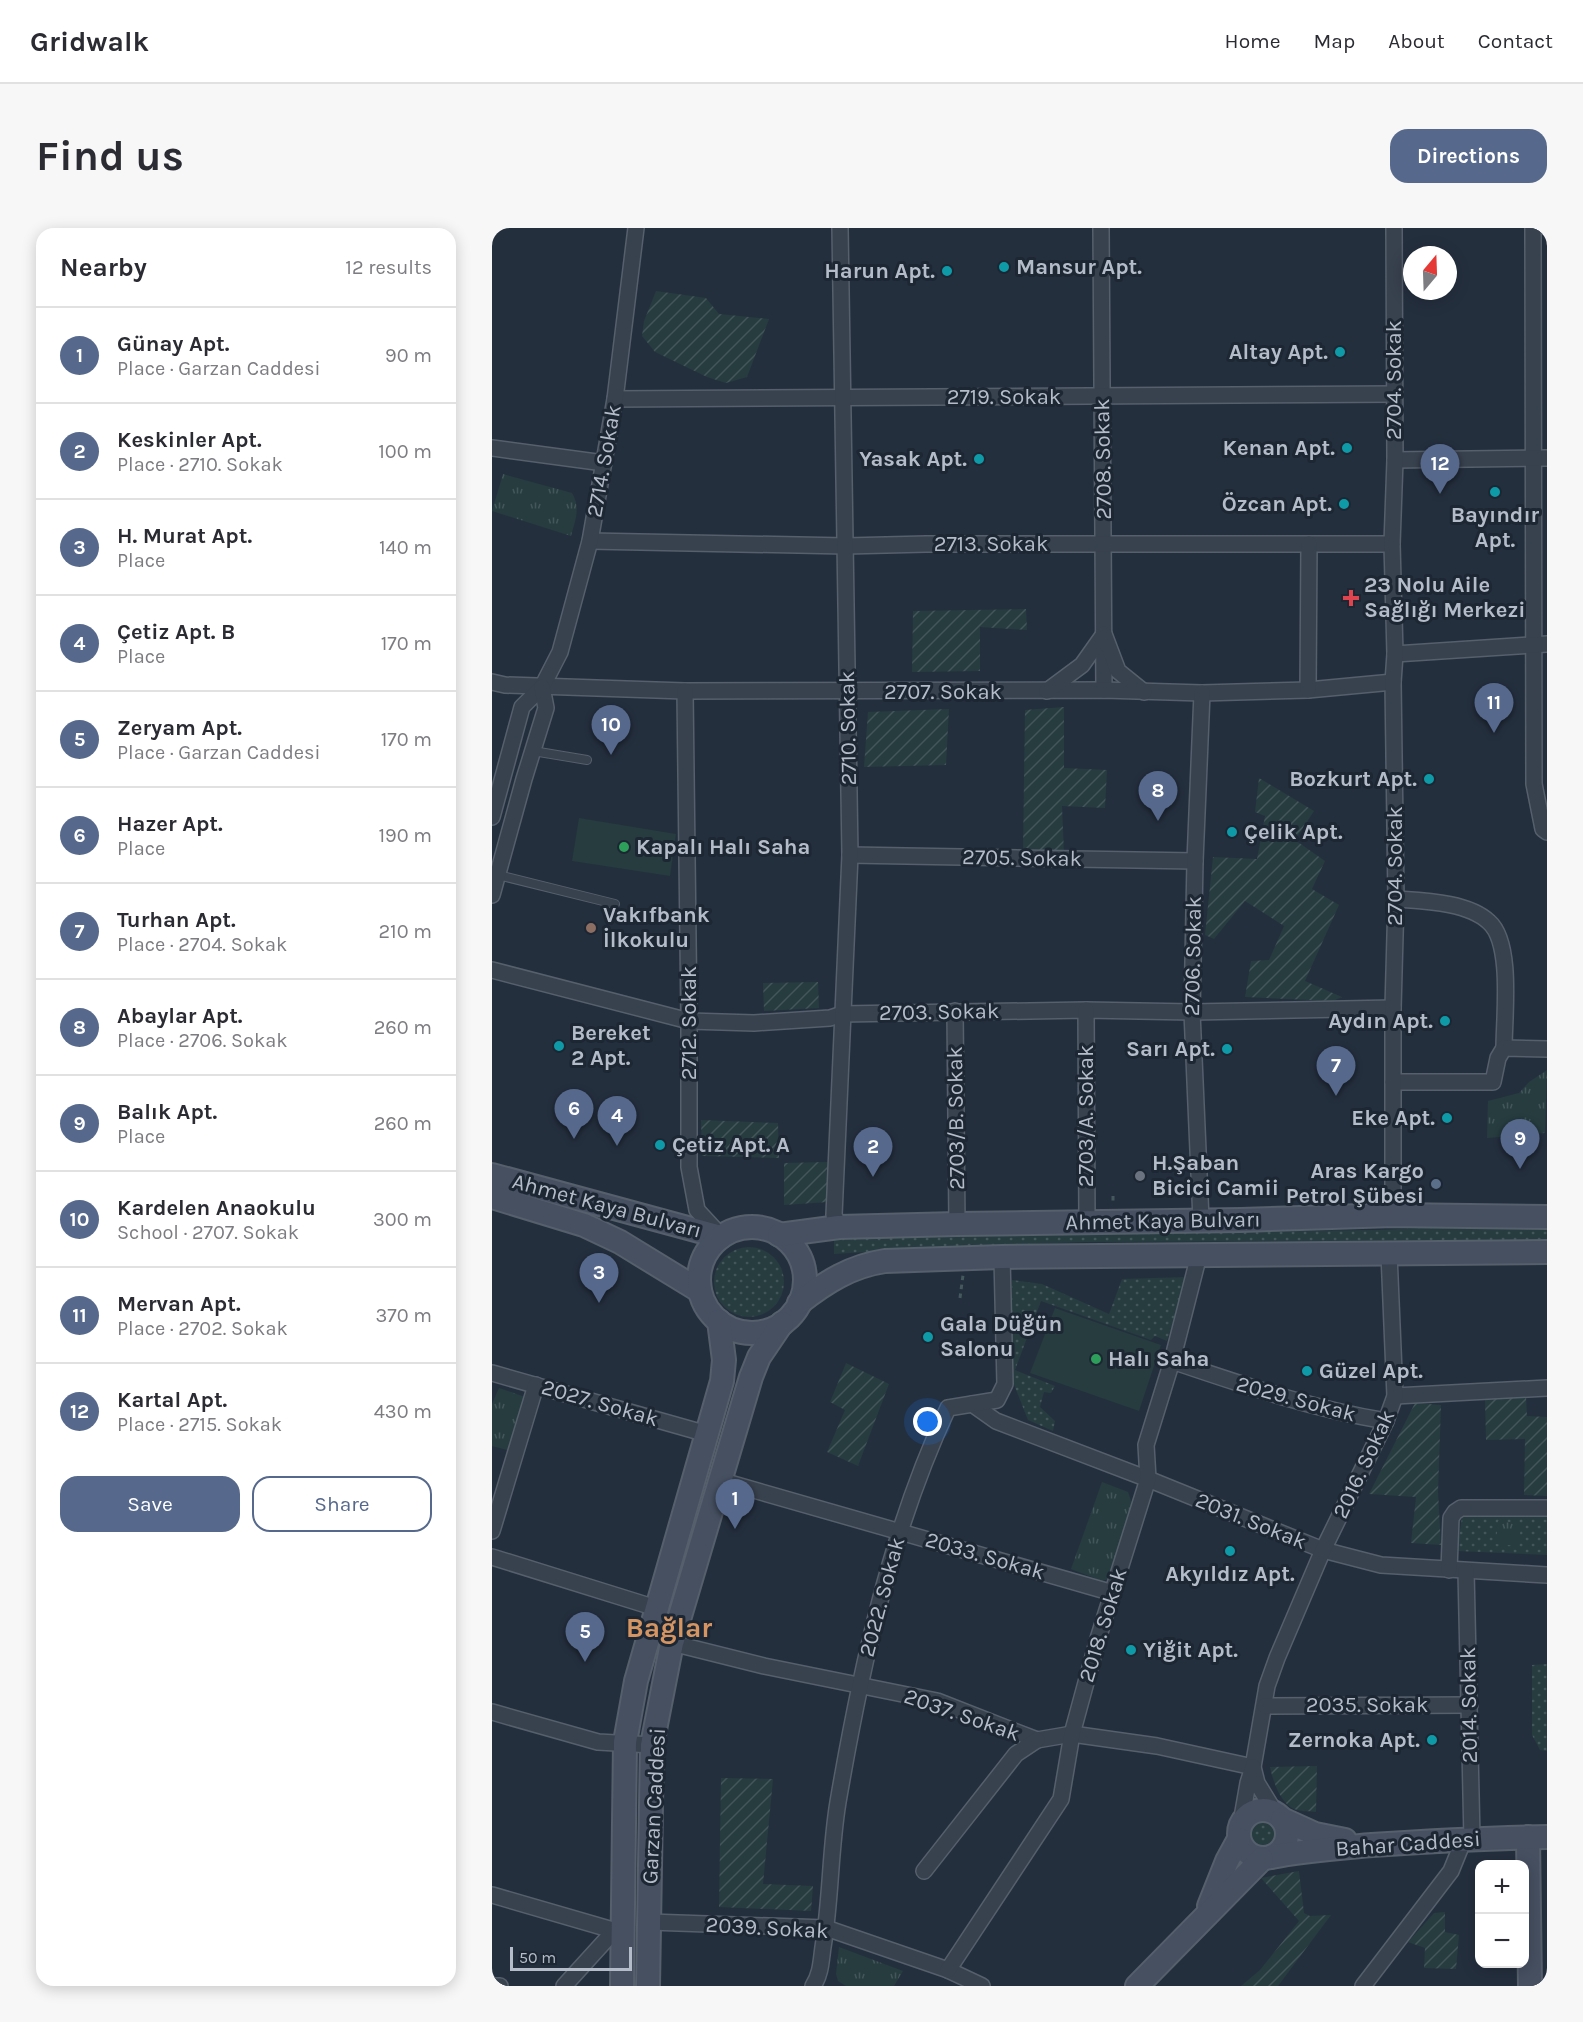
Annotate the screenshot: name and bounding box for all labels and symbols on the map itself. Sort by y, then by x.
north arrow [1403,246,1457,300]
place label: Mansur Apt. [1016,254,1142,280]
place label: Harun Apt. [824,258,935,284]
marker: Mansur Apt. [997,260,1011,274]
marker: Harun Apt. [940,264,954,278]
street label: 2704. Sokak [1381,320,1407,440]
place label: Altay Apt. [1229,339,1328,365]
marker: Altay Apt. [1333,345,1347,359]
street label: 2719. Sokak [947,384,1061,410]
street label: 2708. Sokak [1089,398,1117,520]
street label: 2714. Sokak [581,403,627,519]
place label: Kenan Apt. [1223,435,1335,461]
marker: Kenan Apt. [1340,441,1354,455]
pin: 12 [1420,444,1460,494]
place label: Yasak Apt. [859,446,967,472]
marker: Yasak Apt. [972,452,986,466]
marker: Bayındır Apt. [1488,485,1502,499]
place label: Özcan Apt. [1222,491,1332,517]
marker: Özcan Apt. [1337,497,1351,511]
place label: Bayındır Apt. [1451,502,1540,553]
street label: 2713. Sokak [934,531,1048,557]
place label: 23 Nolu Aile Sağlığı Merkezi [1364,572,1526,623]
marker: 23 Nolu Aile Sağlığı Merkezi [1342,589,1360,607]
street label: 2710. Sokak [834,670,862,786]
street label: 2707. Sokak [884,679,1002,705]
pin: 11 [1474,684,1514,733]
pin: 10 [592,706,630,755]
place label: Bozkurt Apt. [1289,766,1417,792]
pin: 8 [1138,772,1178,821]
marker: Bozkurt Apt. [1422,772,1436,786]
street label: 2704. Sokak [1382,806,1408,926]
place label: Çelik Apt. [1244,819,1343,845]
marker: Çelik Apt. [1225,825,1239,839]
place label: Kapalı Halı Saha [636,834,810,860]
marker: Kapalı Halı Saha [617,840,631,854]
street label: 2705. Sokak [962,844,1082,872]
street label: 2706. Sokak [1179,896,1207,1016]
place label: Vakıfbank İlkokulu [603,902,710,953]
marker: Vakıfbank İlkokulu [584,921,598,935]
street label: 2712. Sokak [676,966,702,1080]
street label: 2703. Sokak [879,998,999,1026]
place label: Aydın Apt. [1328,1008,1433,1034]
marker: Aydın Apt. [1438,1014,1452,1028]
place label: Bereket 2 Apt. [571,1020,651,1071]
place label: Sarı Apt. [1126,1036,1215,1062]
marker: Bereket 2 Apt. [552,1039,566,1053]
marker: Sarı Apt. [1220,1042,1234,1056]
street label: 2703/A. Sokak [1073,1045,1099,1187]
street label: 2703/B. Sokak [942,1046,970,1190]
pin: 7 [1316,1046,1356,1096]
pin: 6 [554,1090,593,1139]
pin: 4 [598,1096,636,1146]
place label: Eke Apt. [1351,1105,1435,1131]
marker: Eke Apt. [1440,1111,1454,1125]
pin: 9 [1500,1120,1540,1169]
pin: 2 [854,1128,892,1177]
place label: Çetiz Apt. A [672,1132,790,1158]
marker: Çetiz Apt. A [653,1138,667,1152]
place label: H.Şaban Bicici Camii [1152,1150,1279,1201]
place label: Aras Kargo Petrol Şübesi [1286,1158,1424,1209]
street label: Ahmet Kaya Bulvarı [509,1168,705,1244]
marker: H.Şaban Bicici Camii [1133,1169,1147,1183]
marker: Aras Kargo Petrol Şübesi [1429,1177,1443,1191]
street label: Ahmet Kaya Bulvarı [1065,1206,1261,1236]
pin: 3 [580,1254,618,1303]
place label: Gala Düğün Salonu [940,1311,1062,1362]
marker: Gala Düğün Salonu [921,1330,935,1344]
place label: Halı Saha [1108,1346,1209,1372]
marker: Halı Saha [1089,1352,1103,1366]
place label: Güzel Apt. [1319,1358,1423,1384]
marker: Güzel Apt. [1300,1364,1314,1378]
street label: 2029. Sokak [1233,1371,1359,1427]
street label: 2027. Sokak [539,1374,661,1432]
street label: 2016. Sokak [1327,1405,1401,1523]
your location [913,1407,942,1436]
pin: 1 [716,1480,754,1529]
street label: 2031. Sokak [1192,1487,1310,1555]
street label: 2033. Sokak [922,1527,1048,1585]
street label: 2022. Sokak [854,1534,910,1660]
marker: Akyıldız Apt. [1223,1544,1237,1558]
place label: Akyıldız Apt. [1165,1561,1295,1587]
street label: 2018. Sokak [1073,1565,1133,1685]
district label: Bağlar [626,1611,712,1644]
pin: 5 [566,1612,604,1662]
place label: Yiğit Apt. [1143,1637,1238,1663]
marker: Yiğit Apt. [1124,1643,1138,1657]
street label: 2014. Sokak [1455,1646,1483,1764]
street label: 2037. Sokak [901,1683,1023,1747]
street label: 2035. Sokak [1306,1692,1428,1718]
street label: Garzan Caddesi [637,1727,671,1885]
place label: Zernoka Apt. [1288,1727,1420,1753]
marker: Zernoka Apt. [1425,1733,1439,1747]
street label: Bahar Caddesi [1335,1826,1481,1862]
street label: 2039. Sokak [705,1912,829,1944]
scale bar [510,1944,632,1972]

